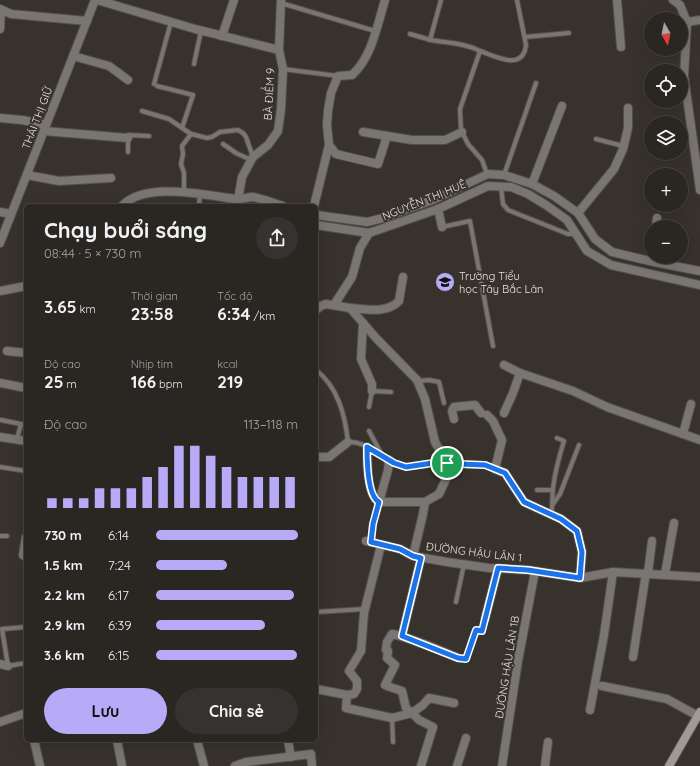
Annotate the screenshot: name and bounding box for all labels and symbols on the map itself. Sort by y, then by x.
north arrow [644,12,688,56]
street label: BÀ ĐIỂM 9 [259,67,277,121]
street label: THÁI THỊ GIỮ [19,84,56,151]
street label: NGUYỄN THỊ HUÊ [380,176,468,223]
place label: Trường Tiểu học Tây Bắc Lân [459,269,543,296]
school or university icon: Trường Tiểu học Tây Bắc Lân [434,271,456,293]
pin [430,446,464,480]
street label: ĐƯỜNG HẬU LÂN 1 [425,539,523,565]
street label: ĐƯỜNG HẬU LÂN 1B [492,615,522,719]

